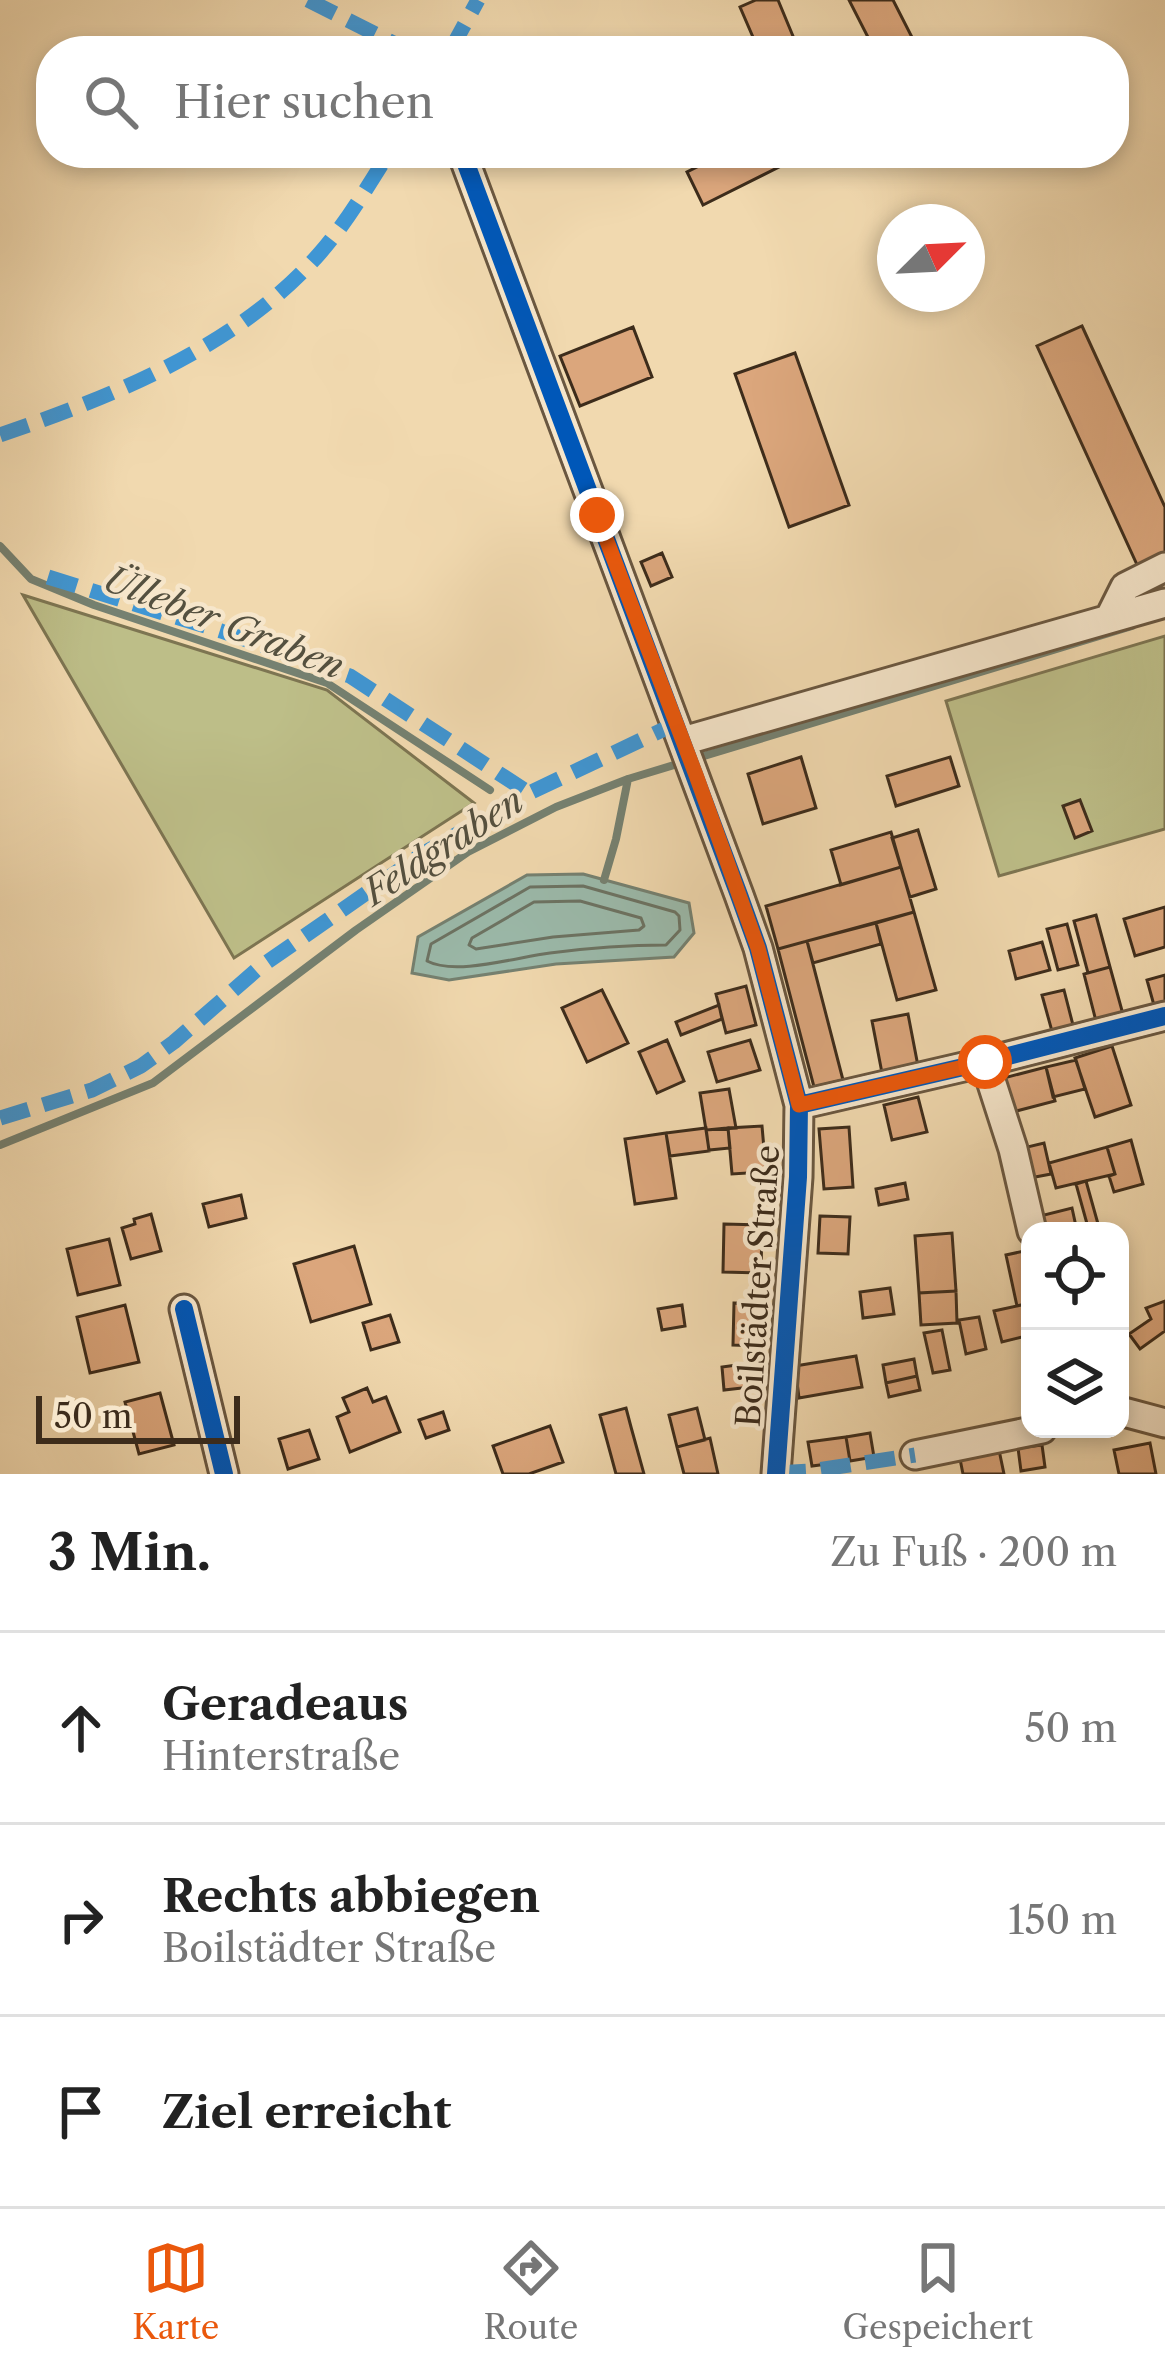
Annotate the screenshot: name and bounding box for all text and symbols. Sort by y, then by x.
search box [36,36,1129,168]
icon: search [78,69,144,135]
text: Hier suchen [174,74,434,130]
north arrow [877,204,985,312]
route end [570,488,624,542]
water label: Ülleber Graben [98,556,350,688]
water label: Feldgraben [352,778,531,916]
route start [958,1035,1012,1089]
street label: Boilstädter Straße [728,1144,788,1428]
map controls [1021,1222,1129,1438]
button: locate [1021,1222,1129,1330]
button: layers [1021,1330,1129,1438]
scale bar [36,1390,240,1443]
text: 50 m [54,1396,132,1437]
text: 3 Min. [48,1521,211,1583]
text: Zu Fuß · 200 m [831,1528,1117,1576]
text: Geradeaus [162,1676,408,1732]
icon: ahead [48,1695,114,1761]
text: 50 m [1024,1704,1117,1752]
text: Hinterstraße [162,1732,400,1780]
text: Rechts abbiegen [162,1868,540,1924]
icon: right [48,1887,114,1953]
text: 150 m [1008,1896,1117,1944]
text: Boilstädter Straße [162,1924,496,1972]
icon: arrive [48,2079,114,2145]
text: Ziel erreicht [162,2084,451,2140]
tab: Karte [132,2235,219,2348]
tab: Route [484,2235,578,2348]
tab: Gespeichert [842,2235,1033,2348]

